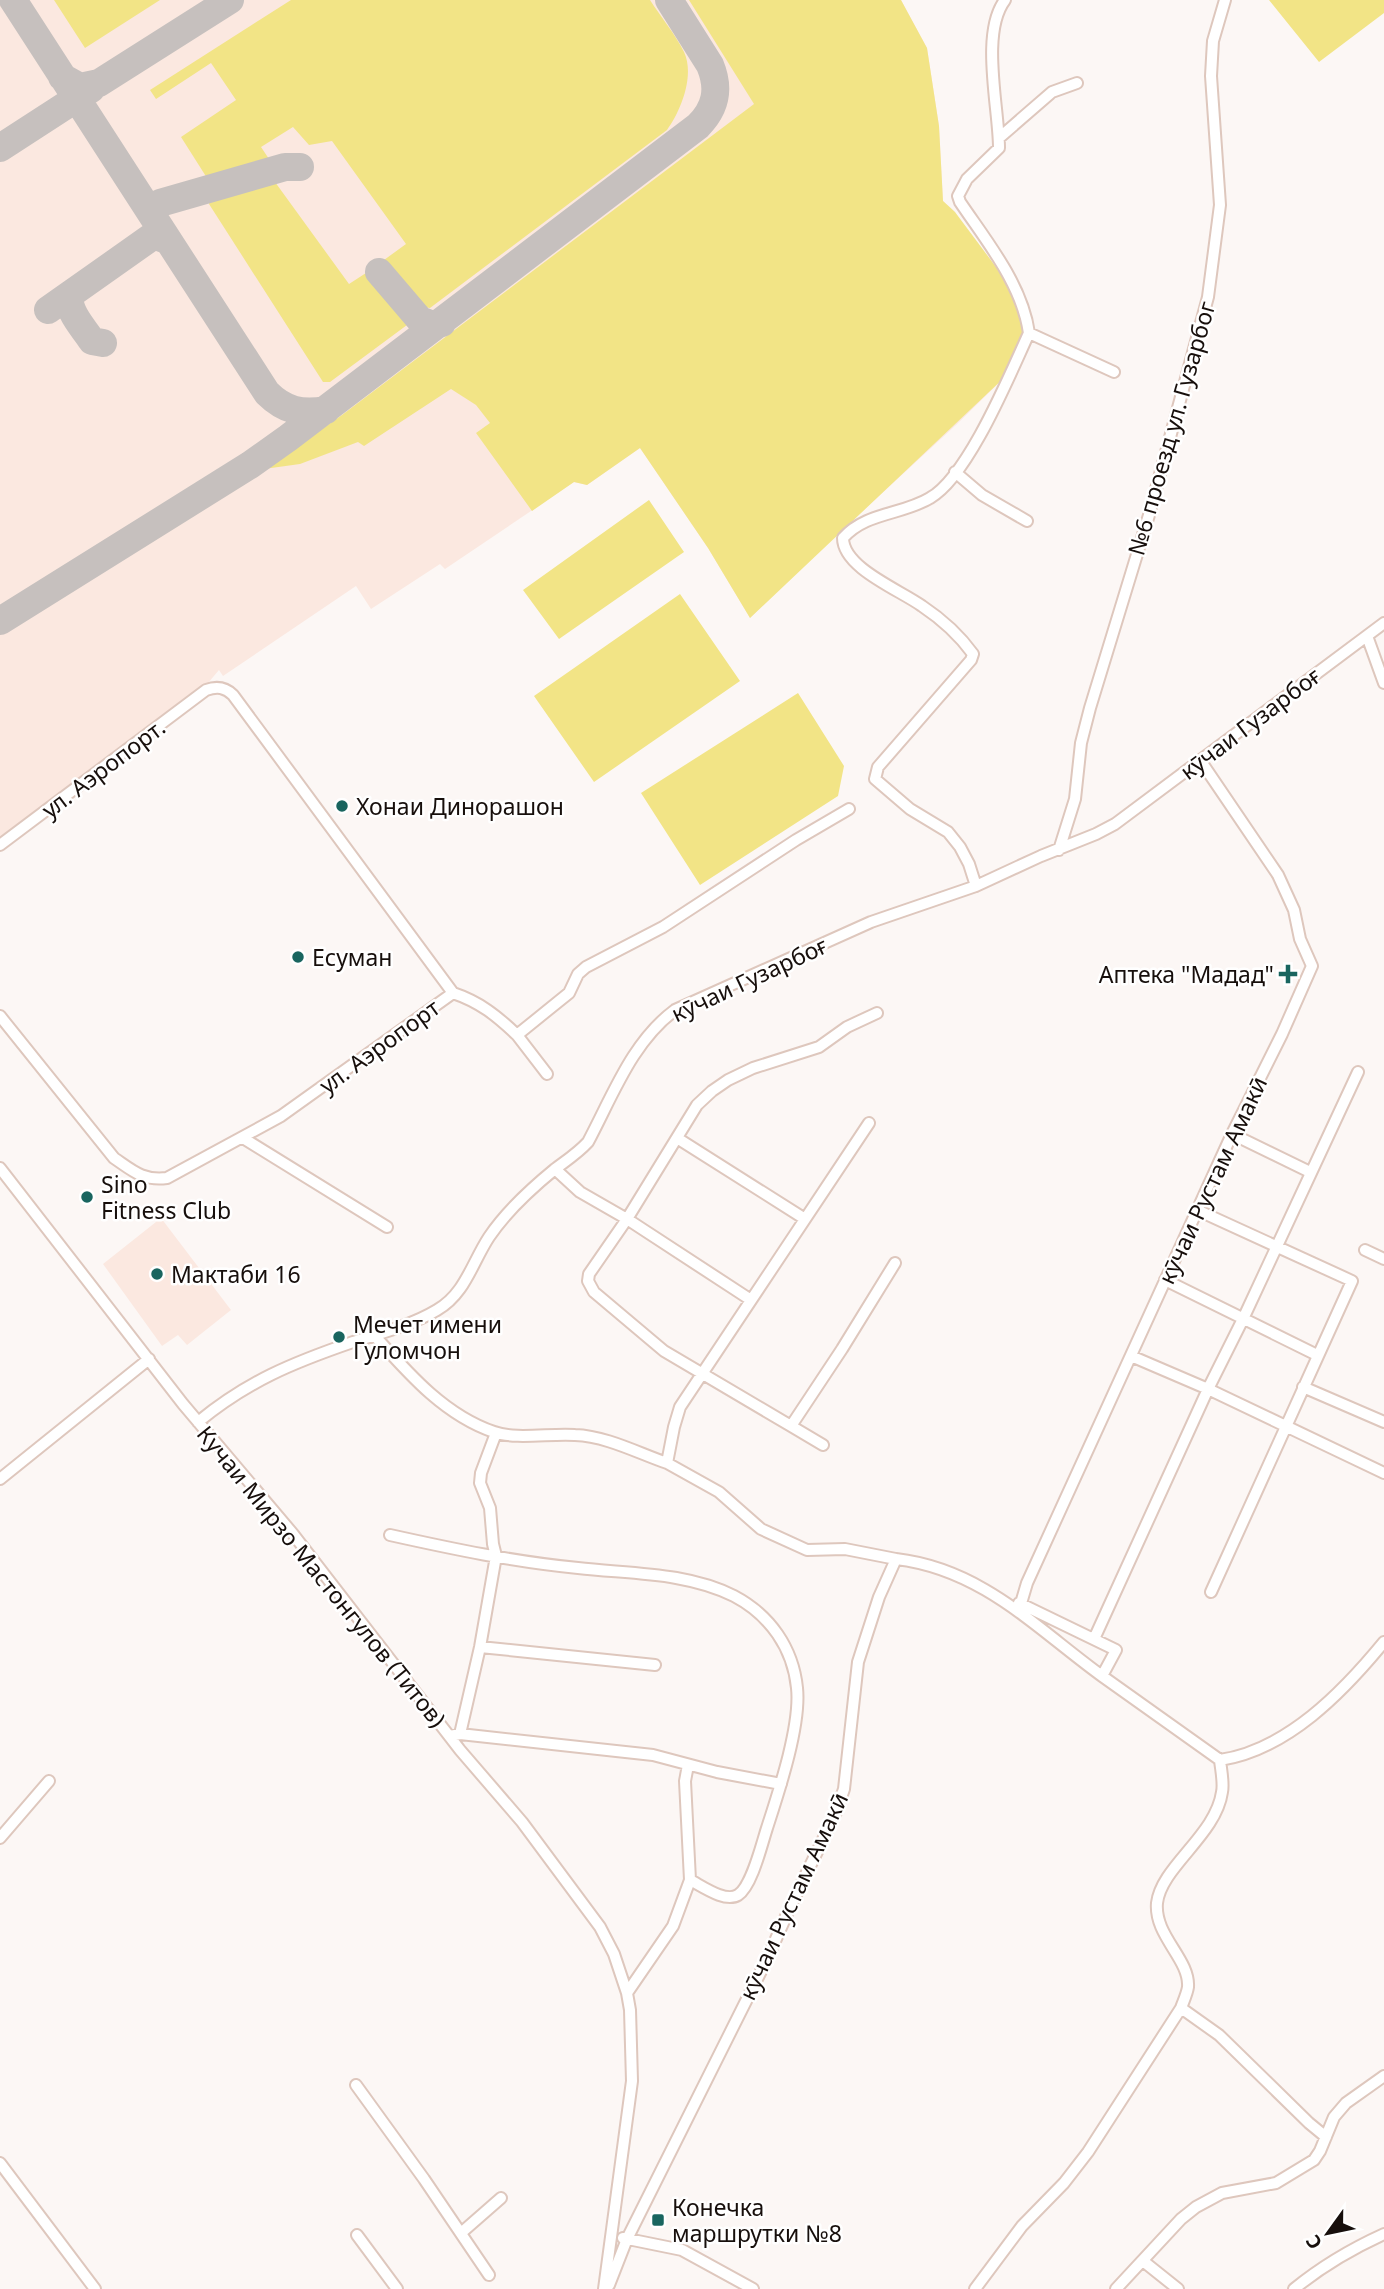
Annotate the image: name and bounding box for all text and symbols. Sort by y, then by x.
street label: №6 проезд ул. Гузарбог [1119,297,1223,559]
street label: кӯчаи Гузарбоғ [1173,659,1327,787]
street label: ул. Аэропорт. [35,711,171,825]
place label: Хонаи Динорашон [356,790,564,822]
marker: Хонаи Динорашон [334,798,350,814]
street label: кӯчаи Гузарбоғ [666,929,832,1029]
place label: Есуман [312,941,392,973]
marker: Есуман [290,949,306,965]
place label: Аптека "Мадад" [1099,958,1274,990]
marker: Аптека "Мадад" [1280,966,1296,982]
street label: ул. Аэропорт [312,991,446,1101]
street label: кӯчаи Рустам Амакӣ [1150,1071,1274,1289]
place label: Sino Fitness Club [101,1168,231,1226]
marker: Sino Fitness Club [79,1189,95,1205]
place label: Мактаби 16 [171,1258,301,1290]
marker: Мактаби 16 [149,1266,165,1282]
place label: Мечет имени Гуломчон [353,1308,502,1366]
marker: Мечет имени Гуломчон [331,1329,347,1345]
street label: Кучаи Мирзо Мастонгулов (Титов) [190,1418,454,1734]
street label: кӯчаи Рустам Амакӣ [731,1787,855,2005]
place label: Конечка маршрутки №8 [672,2191,842,2249]
north arrow [1293,2198,1363,2268]
marker: Конечка маршрутки №8 [650,2212,666,2228]
text: С [1299,2230,1328,2254]

